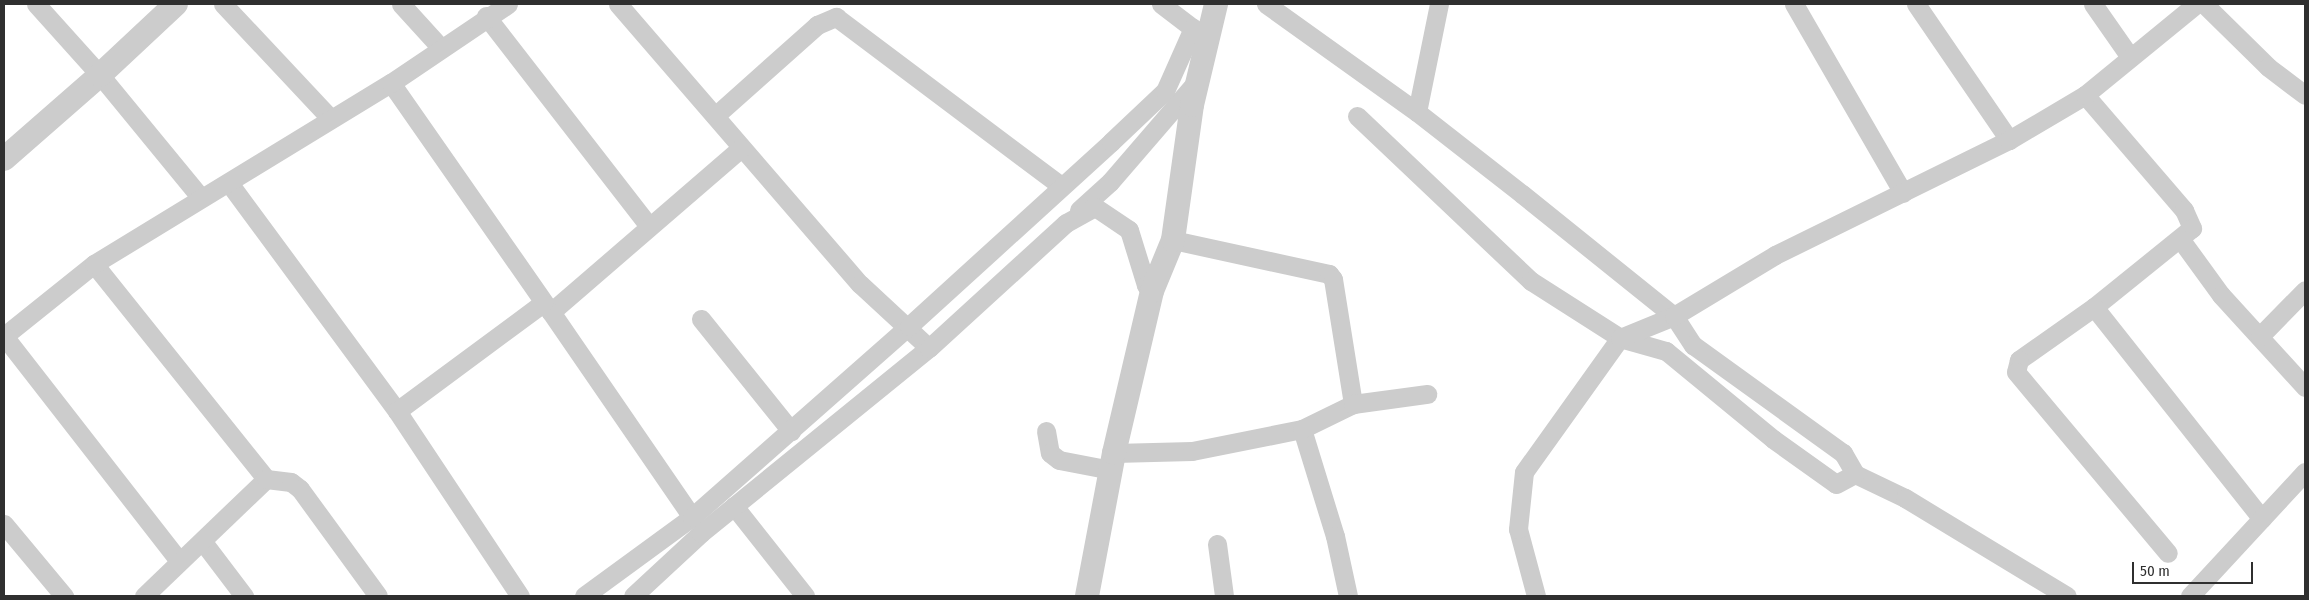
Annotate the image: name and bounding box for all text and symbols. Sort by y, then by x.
scale bar [2134,552,2255,584]
text: 50 m [2140,562,2170,580]

